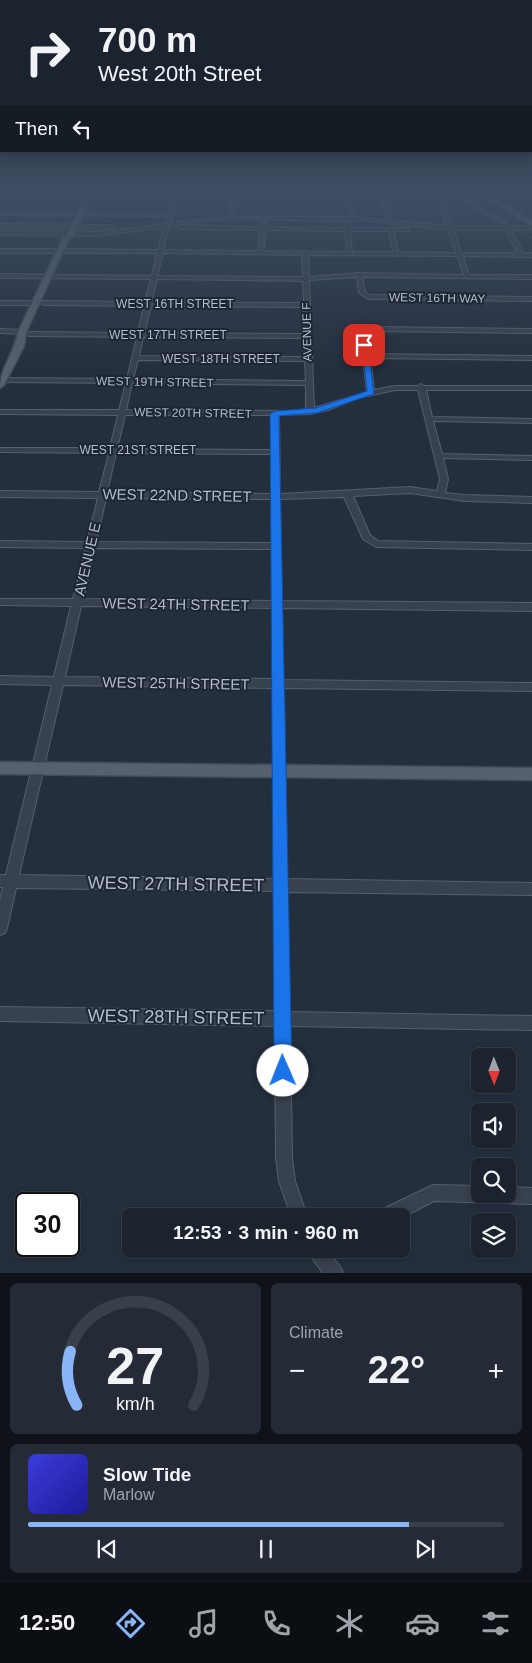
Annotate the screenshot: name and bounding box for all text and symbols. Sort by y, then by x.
icon: right [15,20,80,85]
text: 700 m [98,20,197,59]
text: West 20th Street [98,61,261,86]
icon: left [68,115,96,143]
text: Then [15,118,58,139]
street label: WEST 16TH WAY [389,290,485,306]
street label: WEST 16TH STREET [116,297,235,311]
street label: AVENUE F [299,302,315,362]
pin [343,324,385,366]
street label: WEST 17TH STREET [109,328,228,342]
icon: arrive [350,331,378,359]
street label: WEST 18TH STREET [162,352,281,366]
street label: WEST 19TH STREET [96,374,215,390]
street label: WEST 20TH STREET [134,405,253,421]
street label: WEST 21ST STREET [80,443,197,457]
street label: WEST 22ND STREET [102,485,252,505]
street label: AVENUE E [70,521,104,597]
street label: WEST 24TH STREET [102,594,250,614]
street label: WEST 25TH STREET [102,673,250,693]
street label: WEST 27TH STREET [87,872,265,896]
street label: WEST 28TH STREET [87,1005,265,1029]
position arrow [256,1044,308,1096]
north arrow [471,1048,516,1092]
map controls [471,1048,516,1258]
button: sound [471,1103,516,1148]
button: search [471,1158,516,1203]
speed limit sign: 30 [15,1192,80,1257]
button: layers [471,1213,516,1258]
text: 12:53 · 3 min · 960 m [173,1222,359,1243]
text: Climate [289,1324,343,1341]
text: 27 [107,1337,164,1395]
text: 22° [368,1349,425,1391]
text: − [289,1355,305,1386]
text: + [488,1355,504,1386]
text: km/h [116,1394,155,1414]
text: Slow Tide [103,1464,191,1485]
text: Marlow [103,1486,155,1503]
icon: previous [93,1535,121,1563]
icon: pause [252,1535,280,1563]
icon: next [411,1535,439,1563]
icon: directions [113,1606,148,1641]
icon: music [186,1606,221,1641]
icon: phone [259,1606,294,1641]
icon: climate [332,1606,367,1641]
icon: car [405,1606,440,1641]
icon: filters [478,1606,513,1641]
text: 12:50 [19,1610,75,1635]

